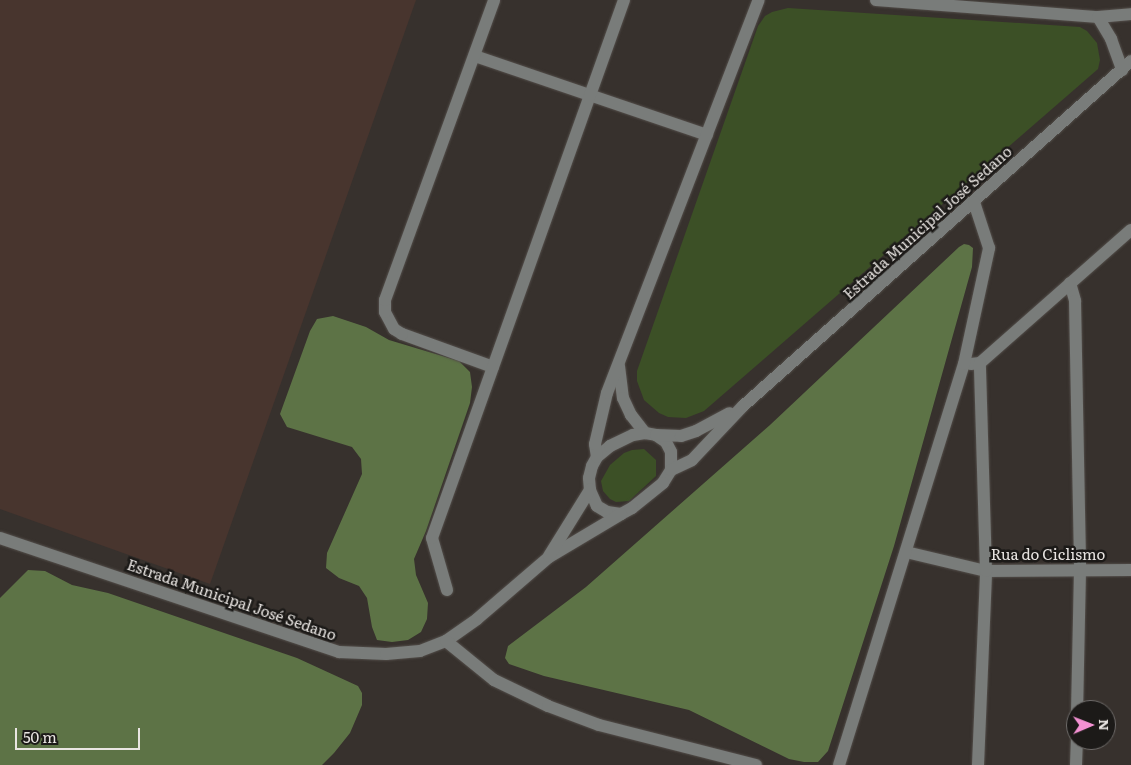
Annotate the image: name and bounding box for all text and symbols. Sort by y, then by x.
street label: Estrada Municipal José Sedano [839,142,1015,302]
street label: Rua do Ciclismo [991,545,1105,563]
street label: Estrada Municipal José Sedano [125,555,339,643]
north arrow [1066,700,1116,750]
scale bar [18,718,142,750]
text: N [1095,719,1115,731]
text: 50 m [23,725,57,748]

